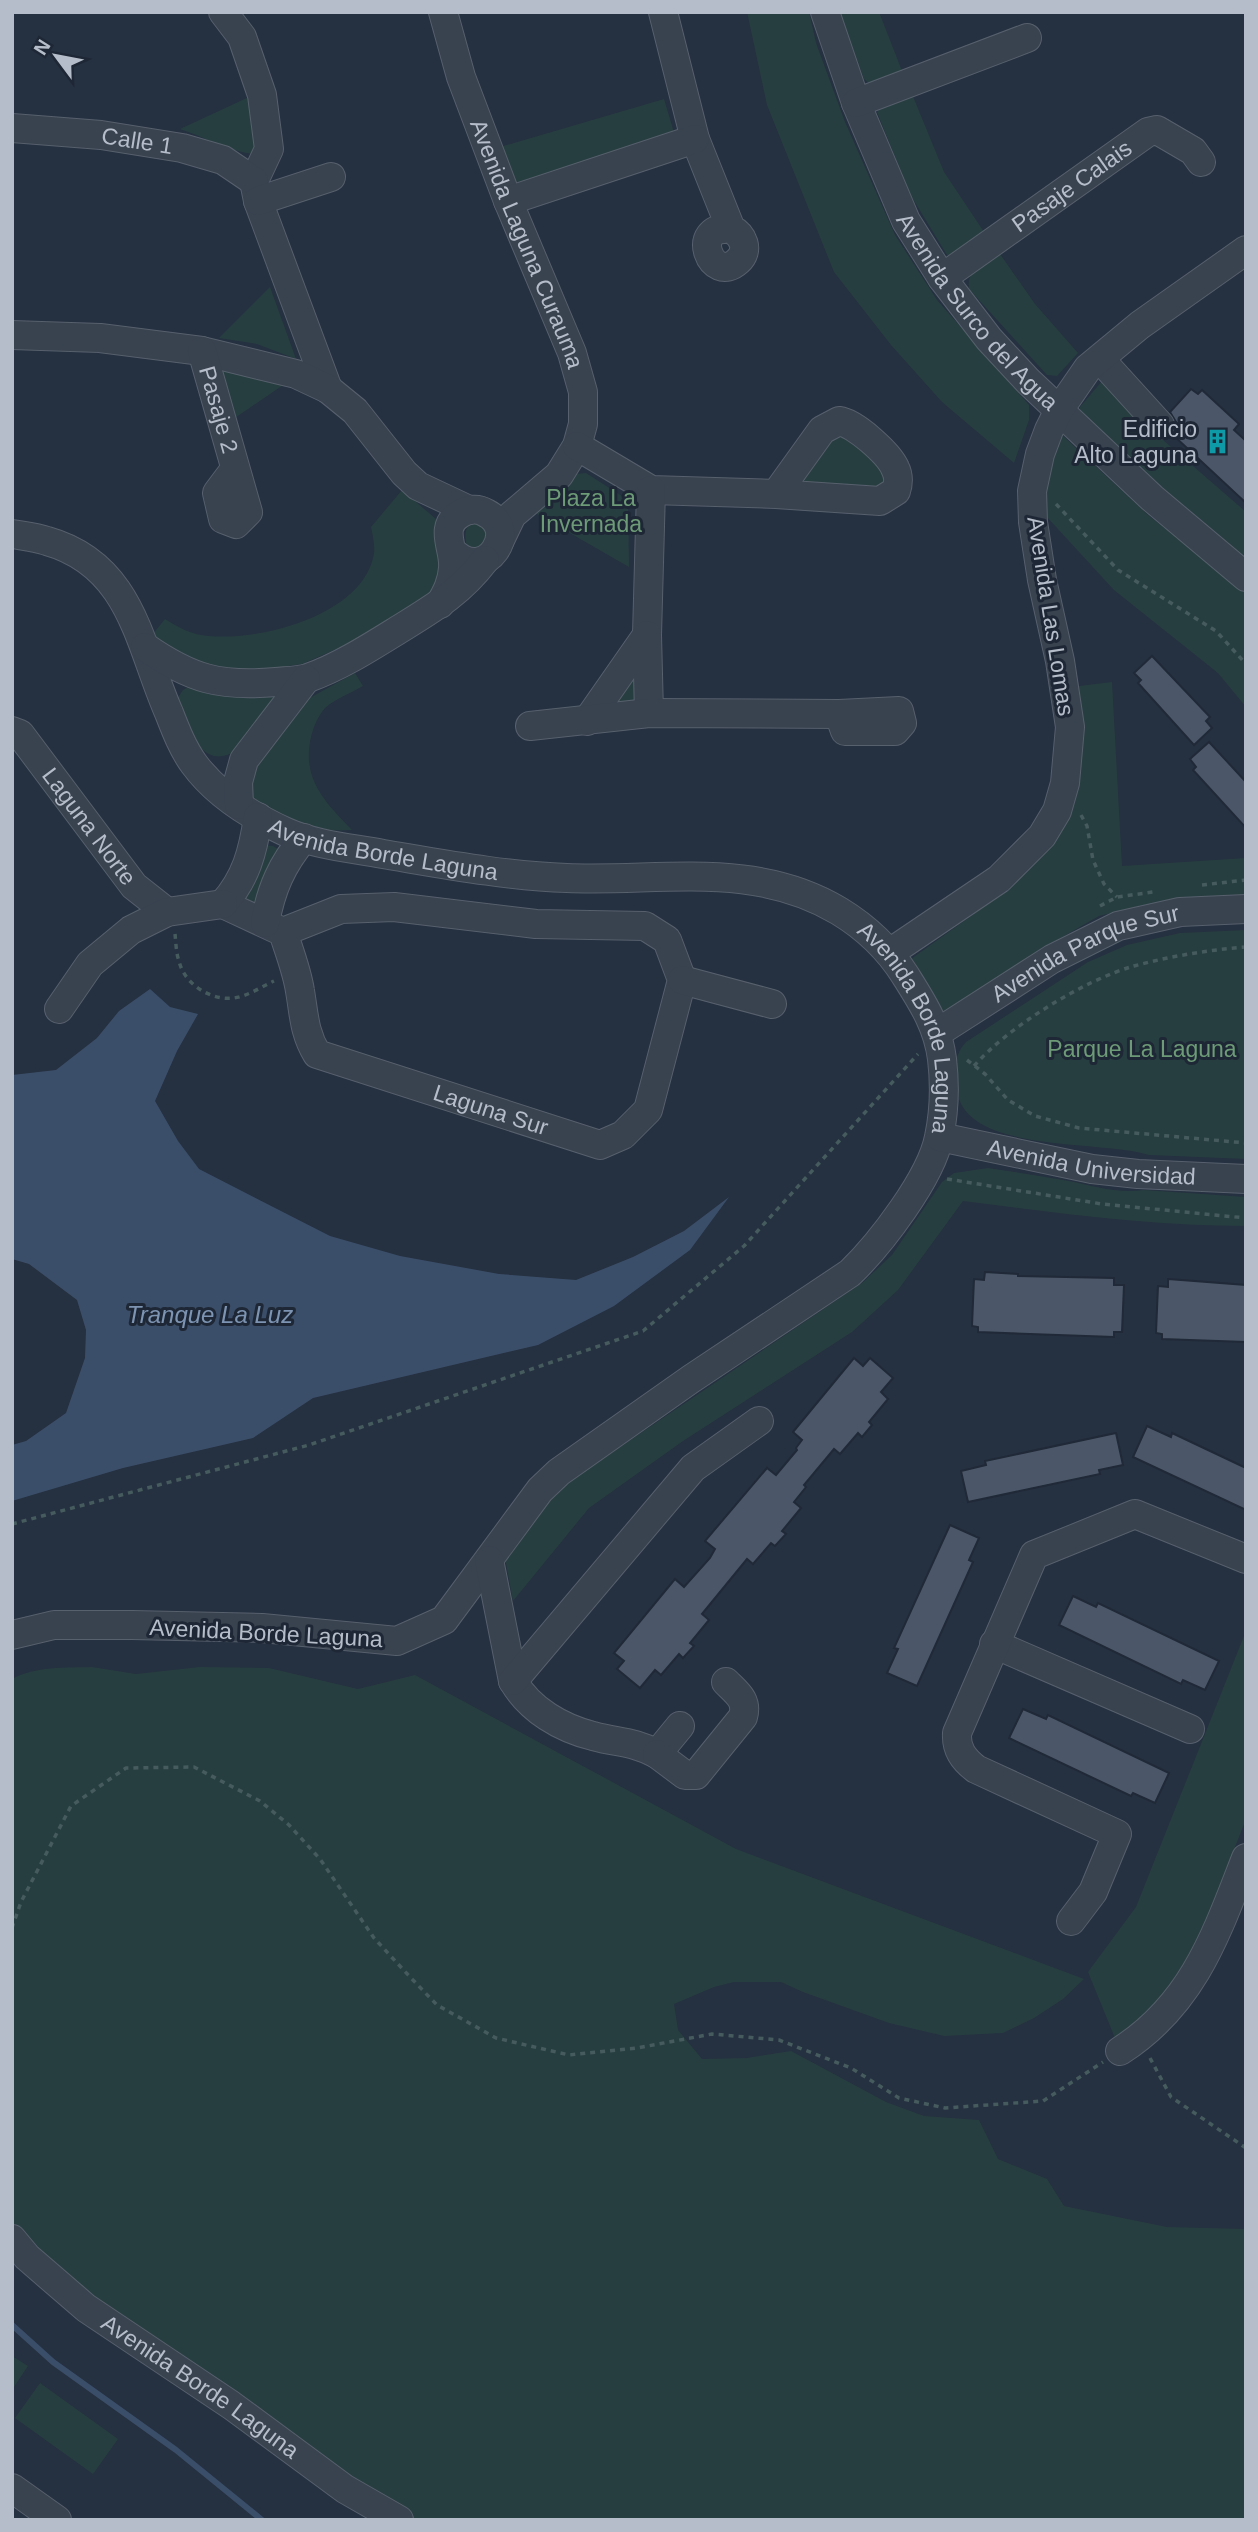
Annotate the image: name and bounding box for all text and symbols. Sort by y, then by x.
north arrow [21,21,91,91]
text: N [29,36,55,59]
street label: Avenida Laguna Curauma [465,115,589,372]
street label: Calle 1 [100,122,175,159]
street label: Pasaje Calais [1007,135,1137,237]
street label: Avenida Surco del Agua [891,208,1064,416]
street label: Pasaje 2 [194,363,244,456]
place label: Edificio Alto Laguna [1074,416,1197,468]
building icon: Edificio Alto Laguna [1203,428,1231,456]
park label: Plaza La Invernada [540,485,642,537]
street label: Avenida Las Lomas [1022,514,1080,718]
street label: Laguna Norte [37,763,142,890]
street label: Avenida Borde Laguna [264,813,500,885]
street label: Avenida Parque Sur [986,900,1182,1008]
street label: Avenida Borde Laguna [853,916,957,1136]
park label: Parque La Laguna [1047,1036,1237,1062]
street label: Laguna Sur [430,1079,552,1141]
street label: Avenida Universidad [985,1134,1196,1190]
water label: Tranque La Luz [127,1301,293,1328]
street label: Avenida Borde Laguna [149,1614,384,1652]
street label: Avenida Borde Laguna [97,2309,304,2464]

